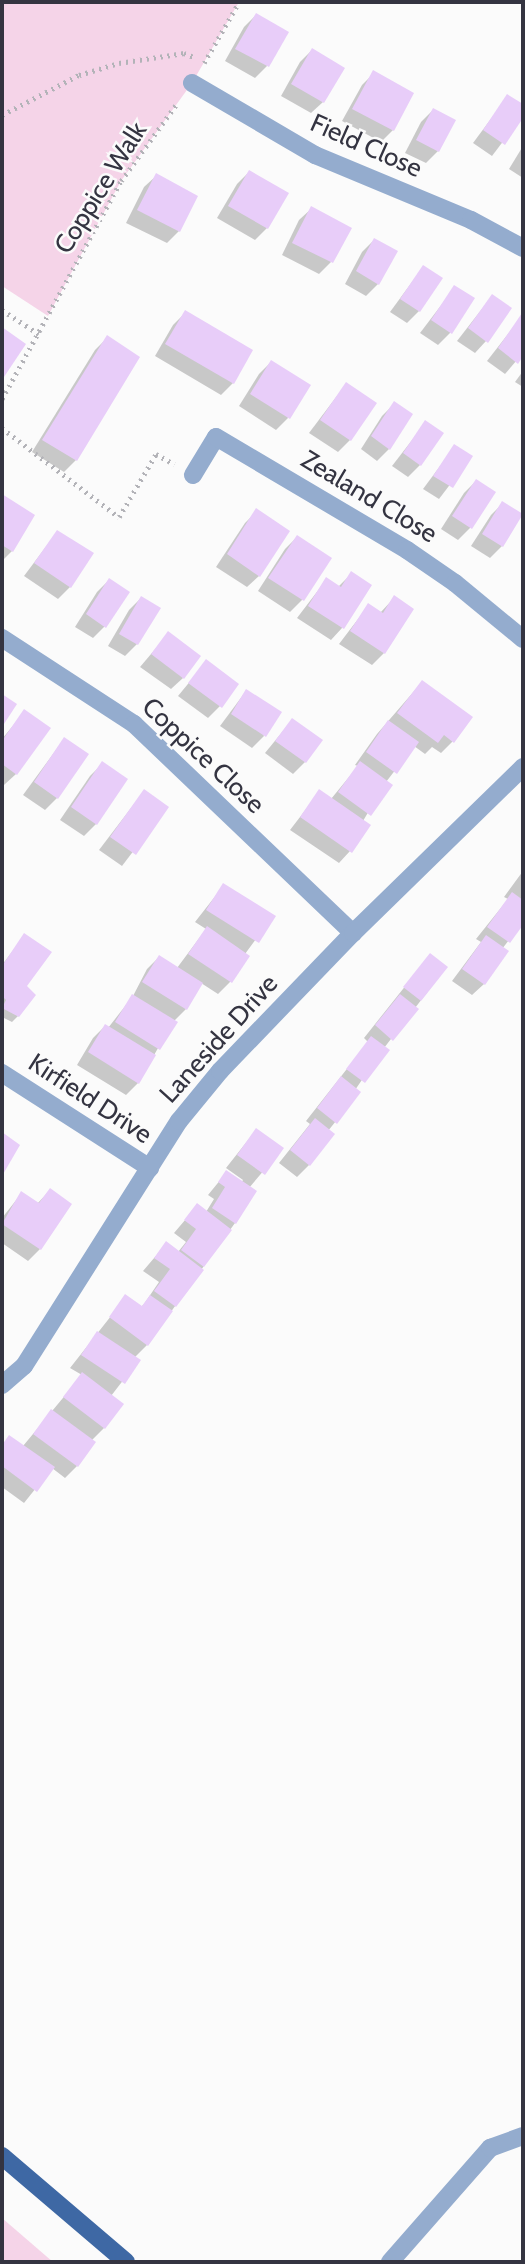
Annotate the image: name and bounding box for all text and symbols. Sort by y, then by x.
street label: Field Close [305,108,427,184]
street label: Coppice Walk [48,117,154,259]
street label: Zealand Close [295,444,443,550]
street label: Coppice Close [135,692,271,820]
street label: Laneside Drive [153,969,285,1109]
street label: Kirfield Drive [22,1047,158,1151]

